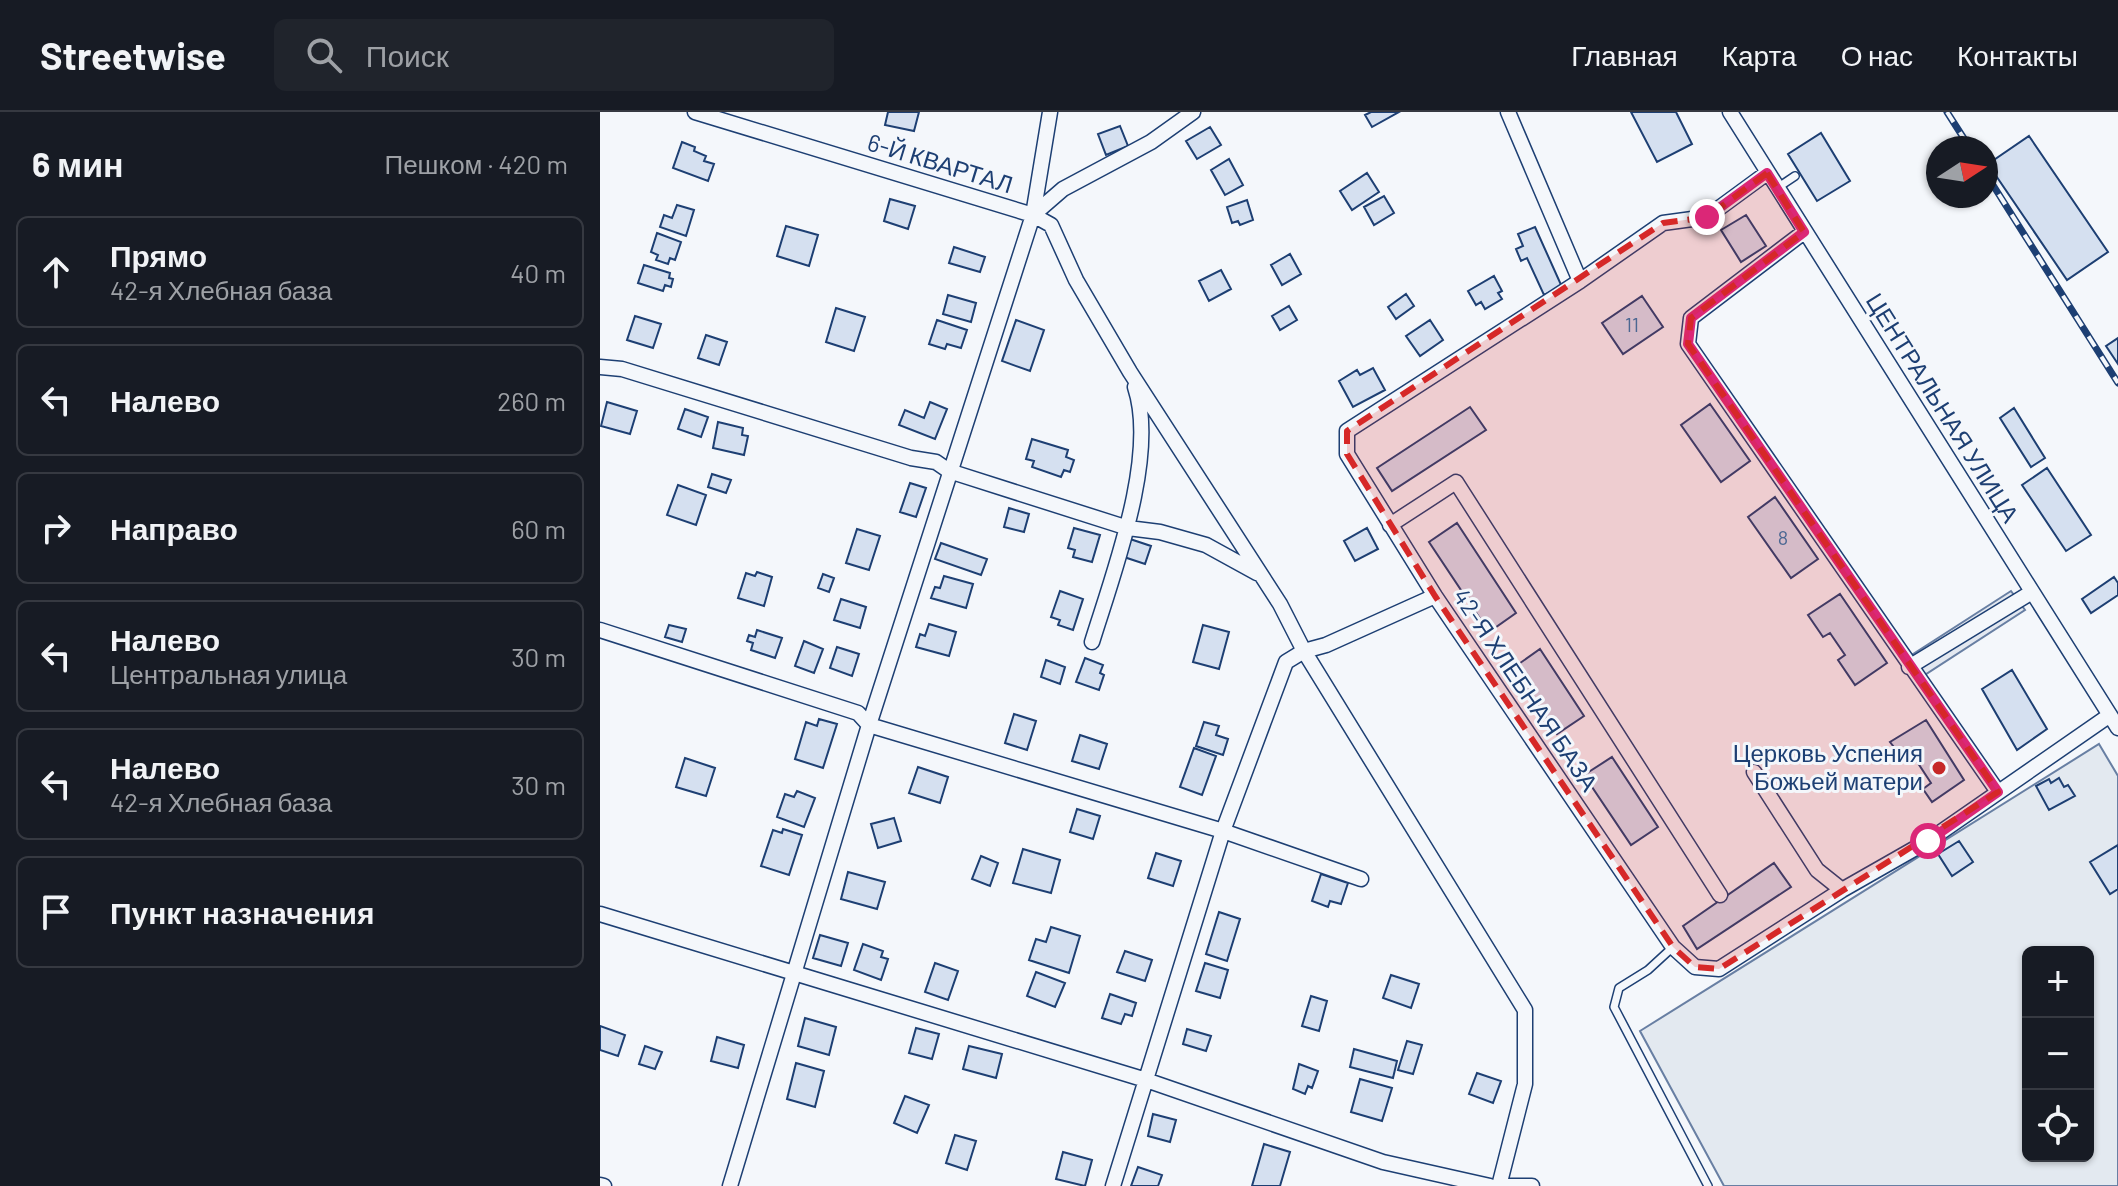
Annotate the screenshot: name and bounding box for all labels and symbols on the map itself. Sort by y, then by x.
street label: 6-Й КВАРТАЛ [864,127,1016,198]
north arrow [1926,136,1998,208]
route end [1689,199,1725,235]
street label: ЦЕНТРАЛЬНАЯ УЛИЦА [1861,287,2026,527]
house number: 11 [1625,312,1639,336]
house number: 8 [1778,525,1788,549]
street label: 42-Я ХЛЕБНАЯ БАЗА [1448,582,1605,796]
place label: Церковь Успения Божьей матери [1733,738,1923,795]
marker: Церковь Успения Божьей матери [1930,759,1948,777]
route start [1910,823,1946,859]

